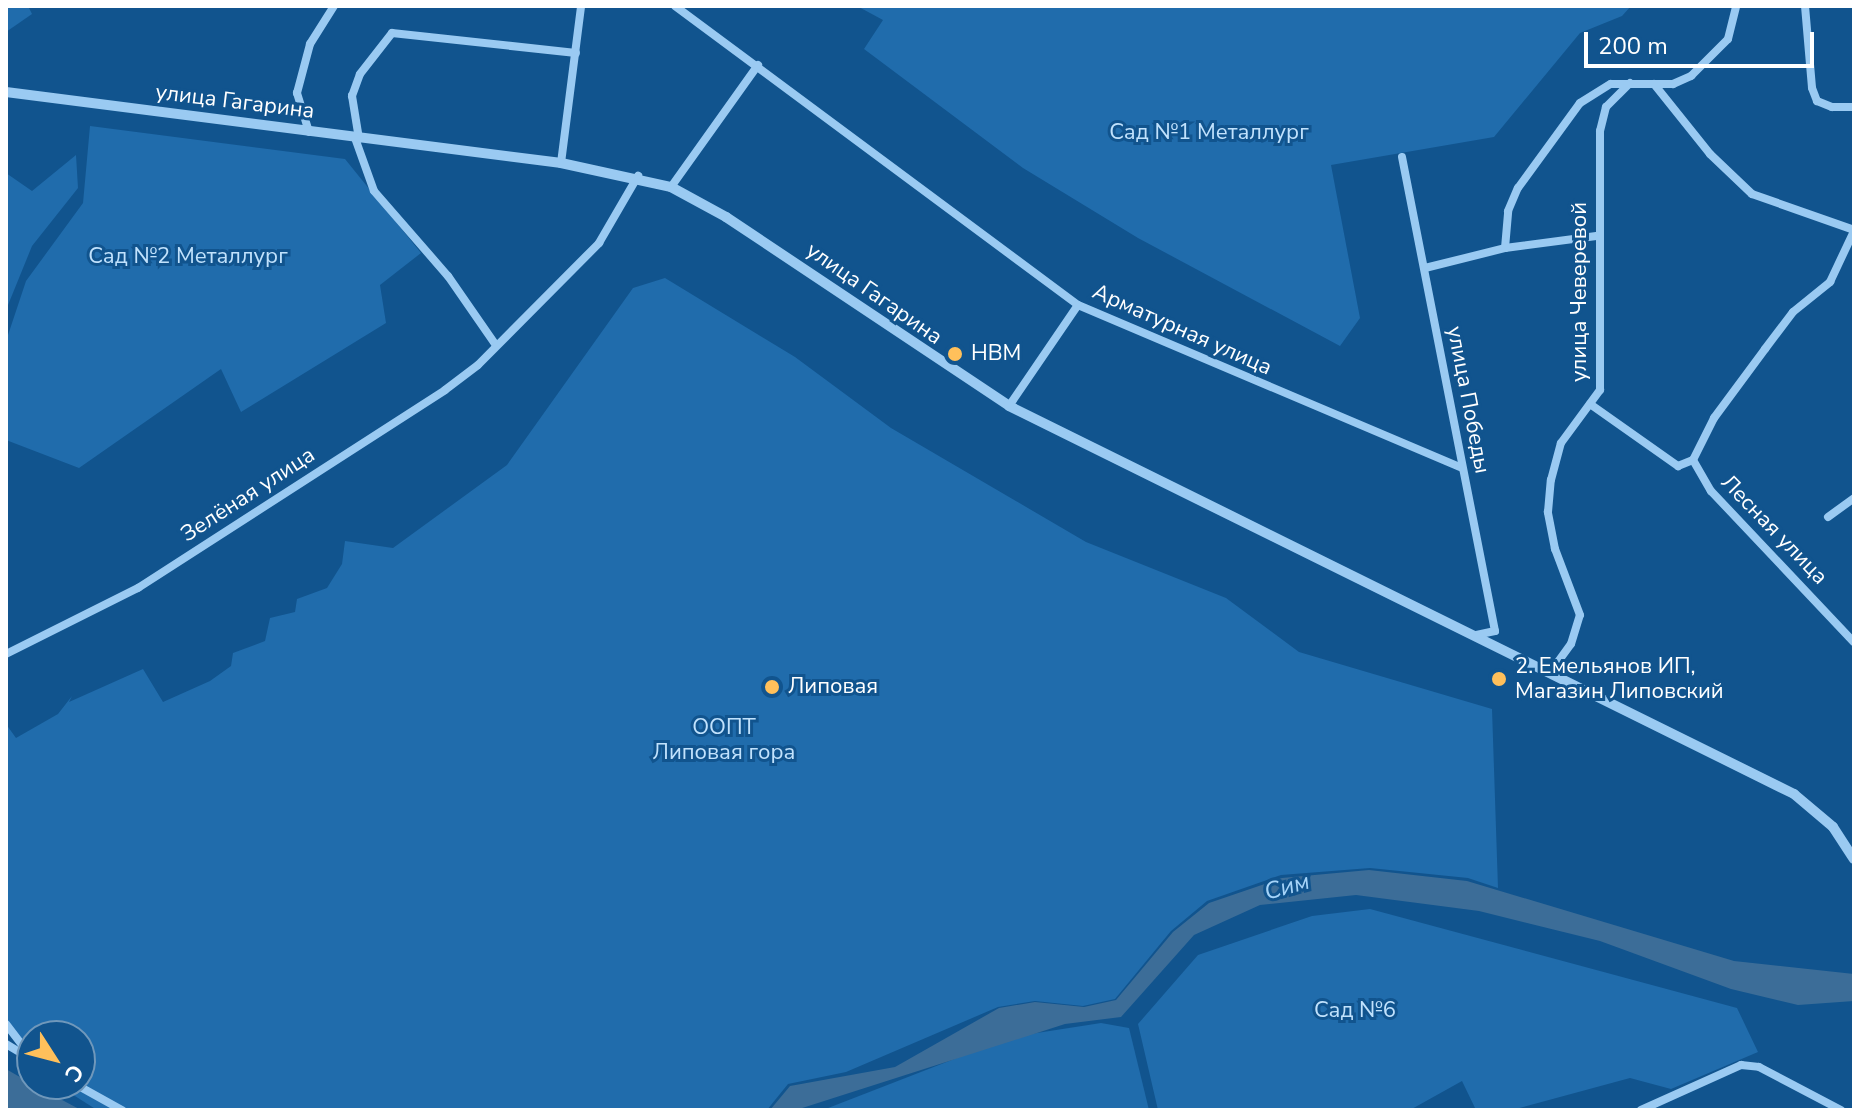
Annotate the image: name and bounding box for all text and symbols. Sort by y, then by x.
scale bar [1588,16,1818,66]
text: 200 m [1598,30,1668,62]
street label: улица Гагарина [154,79,316,125]
park label: Сад №1 Металлург [1109,120,1309,146]
street label: улица Чеверевой [1567,202,1593,382]
street label: улица Гагарина [801,237,947,351]
park label: Сад №2 Металлург [88,244,288,270]
street label: Арматурная улица [1088,279,1276,381]
street label: улица Победы [1441,324,1495,476]
place label: НВМ [971,341,1021,367]
marker: НВМ [946,345,964,363]
street label: Зелёная улица [176,442,320,548]
street label: Лесная улица [1715,470,1833,590]
place label: 2. Емельянов ИП, Магазин Липовский [1515,653,1724,704]
marker: 2. Емельянов ИП, Магазин Липовский [1490,670,1508,688]
place label: Липовая [788,674,878,700]
marker: Липовая [763,678,781,696]
park label: ООПТ Липовая гора [653,714,795,766]
water label: Сим [1261,867,1313,907]
park label: Сад №6 [1314,998,1396,1024]
north arrow [16,1020,96,1100]
text: С [57,1058,90,1088]

